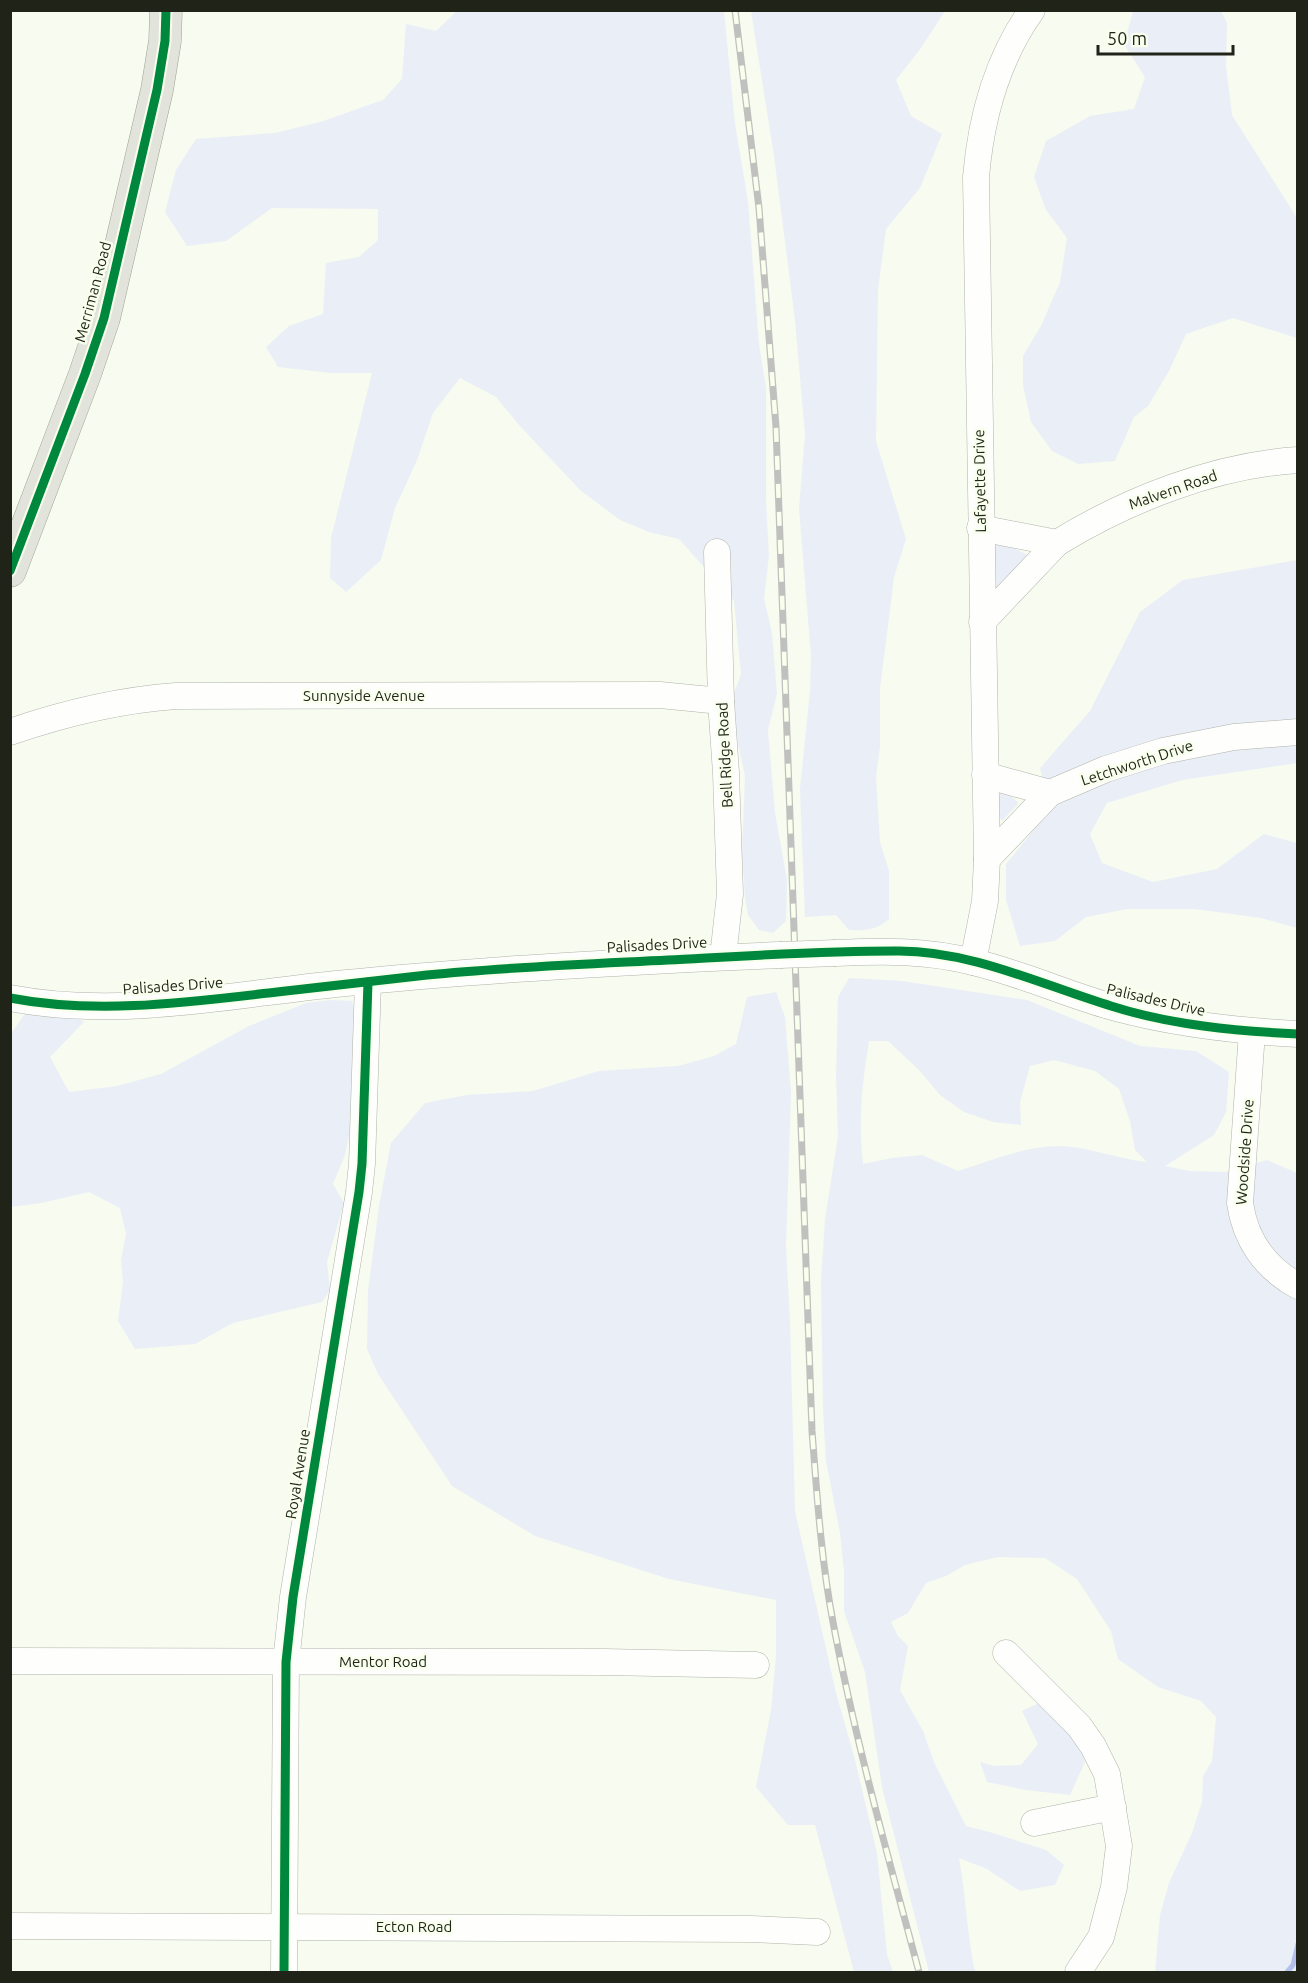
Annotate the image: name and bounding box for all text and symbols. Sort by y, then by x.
scale bar [1098,18,1233,56]
text: 50 m [1107,28,1147,48]
street label: Merriman Road [71,240,114,344]
street label: Lafayette Drive [970,429,989,533]
street label: Malvern Road [1126,466,1219,513]
street label: Sunnyside Avenue [303,687,425,704]
street label: Bell Ridge Road [713,702,736,808]
street label: Letchworth Drive [1079,736,1195,789]
street label: Palisades Drive [606,933,708,956]
street label: Palisades Drive [122,974,224,997]
street label: Palisades Drive [1105,980,1207,1019]
street label: Woodside Drive [1232,1098,1257,1205]
street label: Royal Avenue [282,1428,313,1520]
street label: Mentor Road [339,1653,427,1670]
street label: Ecton Road [376,1918,452,1935]

